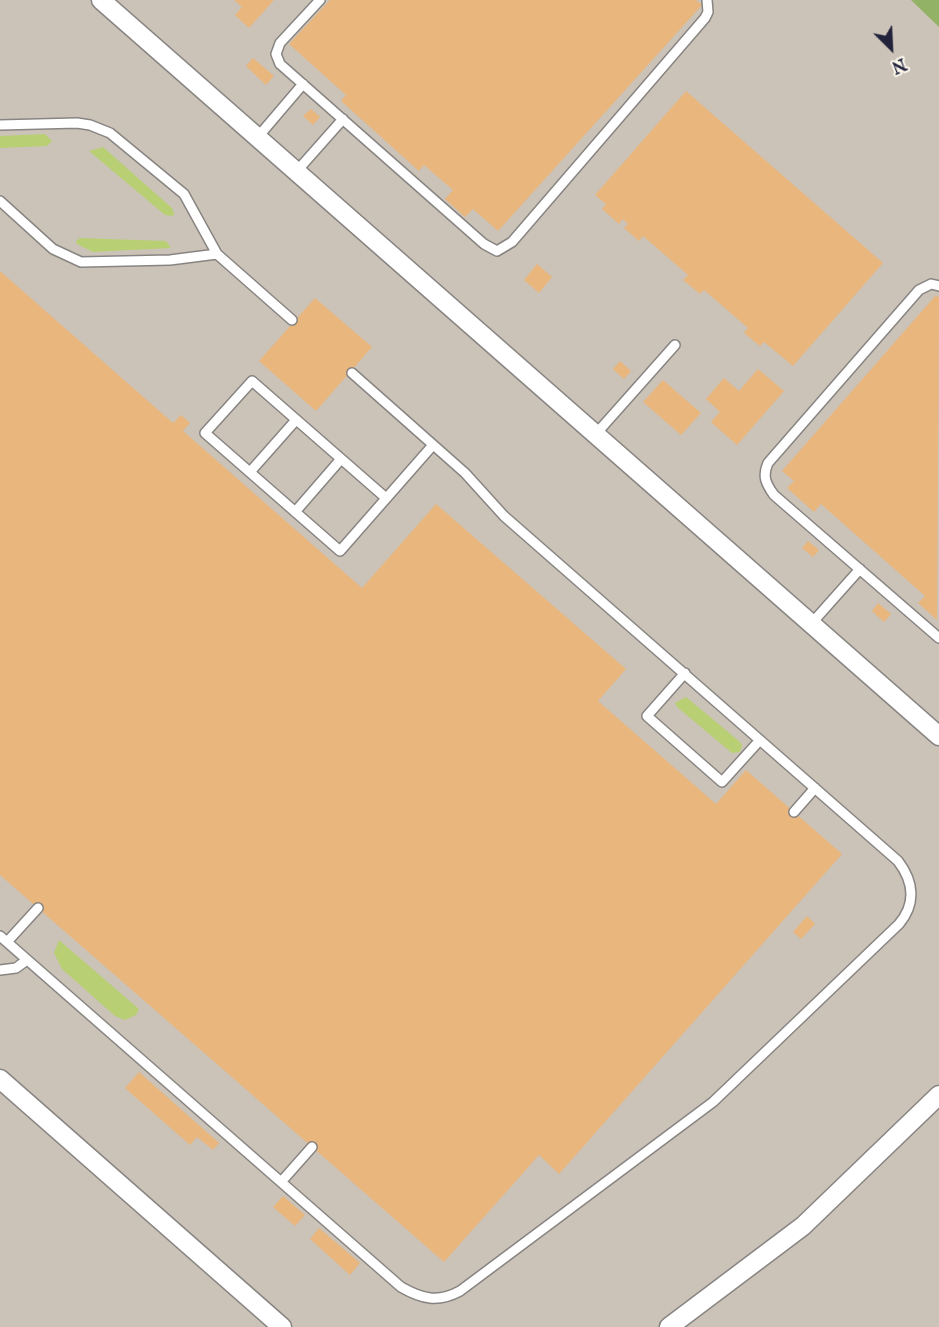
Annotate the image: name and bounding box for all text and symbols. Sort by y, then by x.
north arrow [861,18,921,78]
text: N [888,52,909,76]

